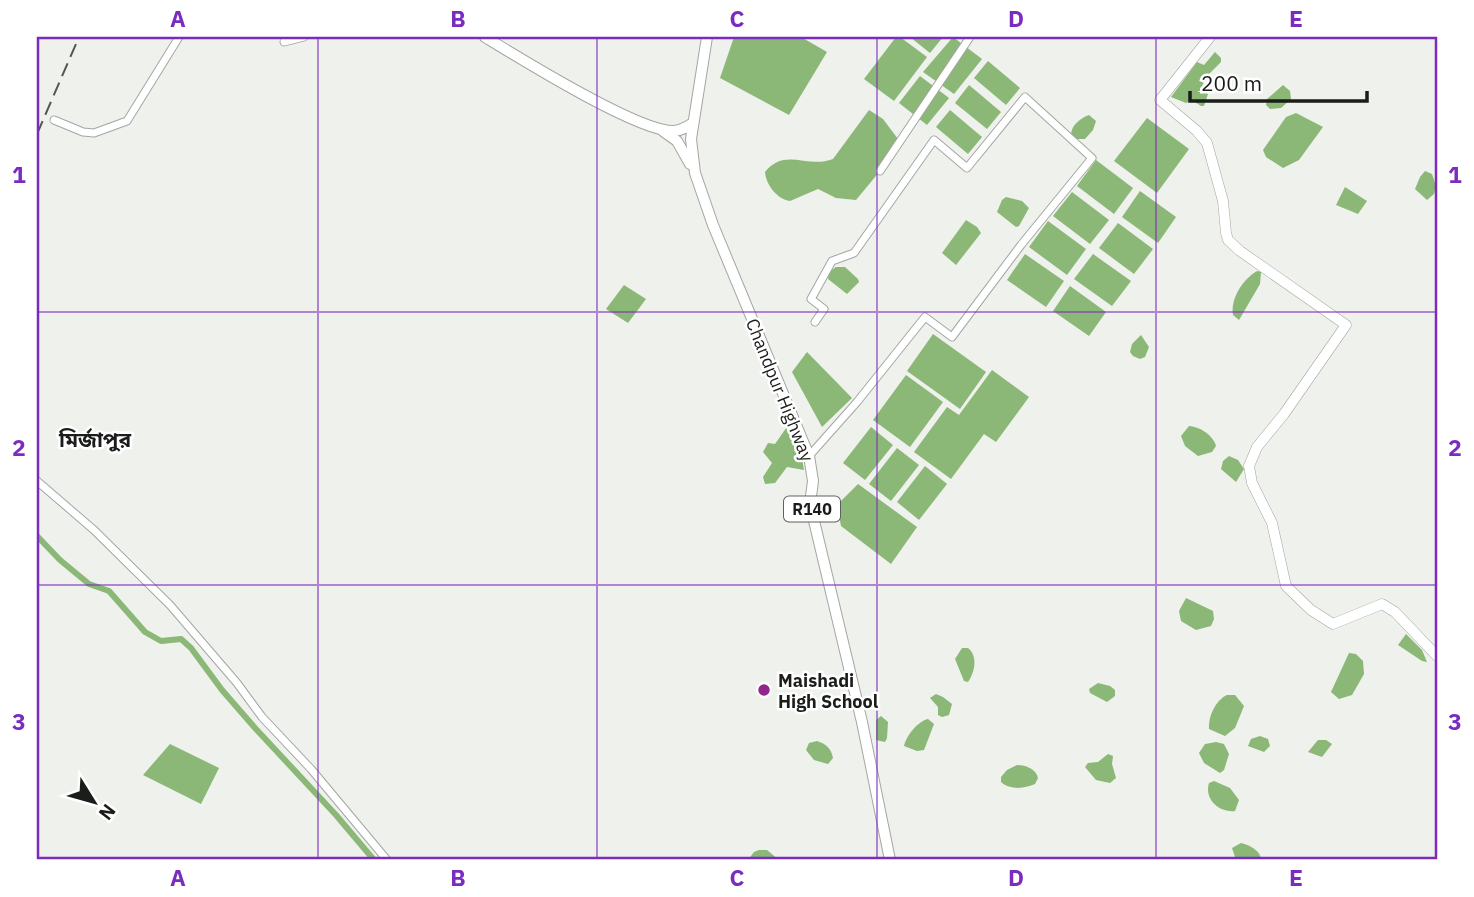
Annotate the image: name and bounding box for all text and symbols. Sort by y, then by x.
text: A [170,3,186,33]
text: B [450,3,466,33]
text: C [730,3,745,33]
text: D [1008,3,1024,33]
text: E [1289,3,1303,33]
scale bar [1190,60,1367,104]
text: 200 m [1201,69,1262,97]
text: 1 [12,159,26,189]
text: 1 [1448,159,1462,189]
street label: Chandpur Highway [741,315,819,465]
district label: মির্জাপুর [58,425,131,453]
text: 2 [12,432,26,462]
text: 2 [1448,432,1462,462]
road number: R140 [784,496,840,522]
place label: Maishadi High School [778,669,879,713]
marker: Maishadi High School [756,682,772,698]
text: 3 [12,706,26,736]
text: 3 [1448,706,1462,736]
north arrow [60,768,130,838]
text: N [94,800,121,825]
text: A [170,862,186,892]
text: B [450,862,466,892]
text: C [730,862,745,892]
text: D [1008,862,1024,892]
text: E [1289,862,1303,892]

